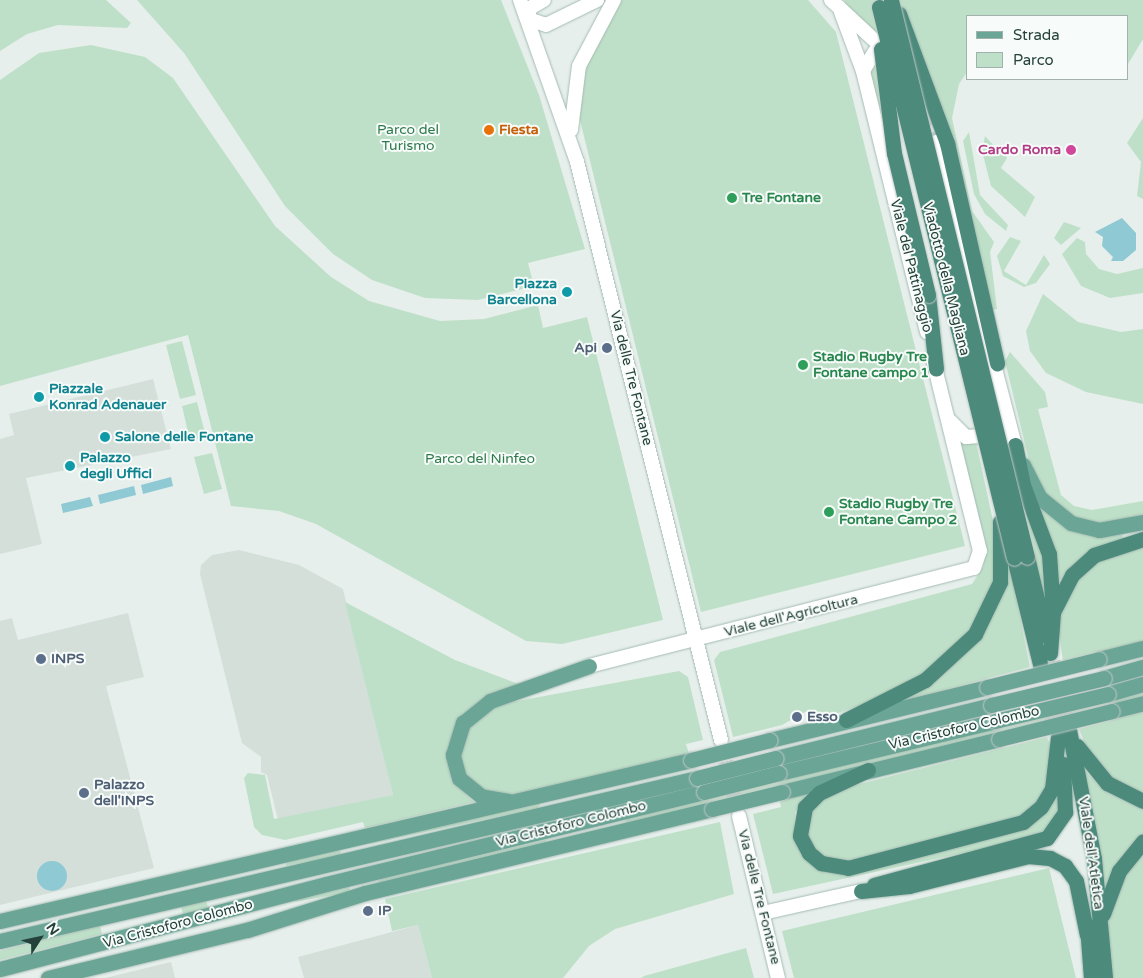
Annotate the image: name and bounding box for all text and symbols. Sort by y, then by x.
legend [966,15,1128,80]
text: Strada [1013,26,1060,44]
text: Parco [1013,51,1054,69]
park label: Parco del Turismo [377,122,439,154]
place label: Fiesta [499,122,539,138]
marker: Fiesta [483,124,495,136]
place label: Cardo Roma [978,142,1061,158]
marker: Cardo Roma [1065,144,1077,156]
place label: Tre Fontane [742,190,821,206]
marker: Tre Fontane [726,192,738,204]
street label: Viale del Pattinaggio [886,198,936,334]
street label: Viadotto della Magliana [919,200,973,358]
place label: Piazza Barcellona [487,276,557,308]
marker: Piazza Barcellona [561,286,573,298]
street label: Via delle Tre Fontane [606,309,656,447]
place label: Api [574,340,597,356]
marker: Api [601,342,613,354]
place label: Stadio Rugby Tre Fontane campo 1 [813,349,929,382]
marker: Stadio Rugby Tre Fontane campo 1 [797,359,809,371]
place label: Piazzale Konrad Adenauer [49,381,166,414]
marker: Piazzale Konrad Adenauer [33,391,45,403]
place label: Salone delle Fontane [115,429,253,445]
marker: Salone delle Fontane [99,431,111,443]
place label: Palazzo degli Uffici [80,450,152,482]
park label: Parco del Ninfeo [425,451,535,467]
marker: Palazzo degli Uffici [64,460,76,472]
place label: Stadio Rugby Tre Fontane Campo 2 [839,496,957,528]
marker: Stadio Rugby Tre Fontane Campo 2 [823,506,835,518]
street label: Viale dell'Agricoltura [722,591,860,641]
place label: INPS [51,651,84,667]
marker: INPS [35,653,47,665]
street label: Via Cristoforo Colombo [887,702,1041,754]
place label: Esso [807,709,838,725]
marker: Esso [791,711,803,723]
place label: Palazzo dell'INPS [94,777,154,810]
marker: Palazzo dell'INPS [78,787,90,799]
street label: Viale dell'Atletica [1075,795,1107,911]
street label: Via Cristoforo Colombo [494,797,648,851]
street label: Via delle Tre Fontane [734,828,784,966]
street label: Via Cristoforo Colombo [101,896,255,952]
place label: IP [378,903,391,919]
marker: IP [362,905,374,917]
north arrow [15,913,65,963]
text: N [43,920,63,939]

